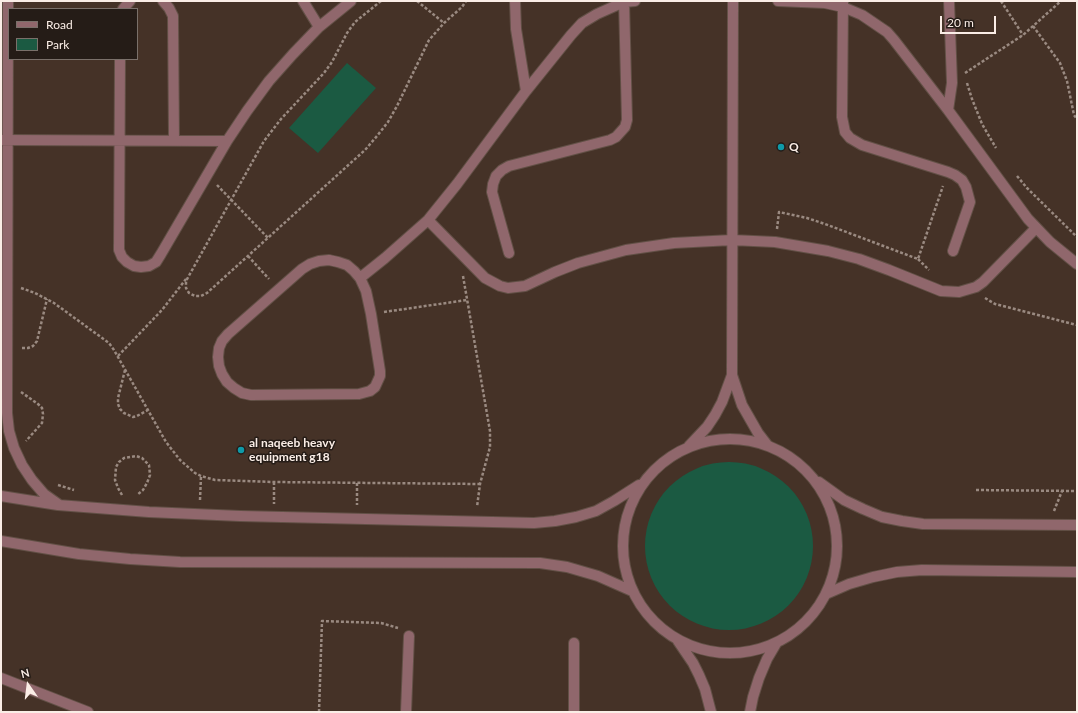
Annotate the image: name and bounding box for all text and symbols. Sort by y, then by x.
legend [8,8,138,60]
scale bar [942,8,998,34]
text: 20 m [947,15,974,30]
text: Road [46,17,73,32]
text: Park [46,37,69,52]
place label: Q [789,140,799,154]
marker: Q [776,142,786,152]
place label: al naqeeb heavy equipment g18 [249,436,335,464]
marker: al naqeeb heavy equipment g18 [236,445,246,455]
north arrow [8,665,48,705]
text: N [19,666,31,680]

